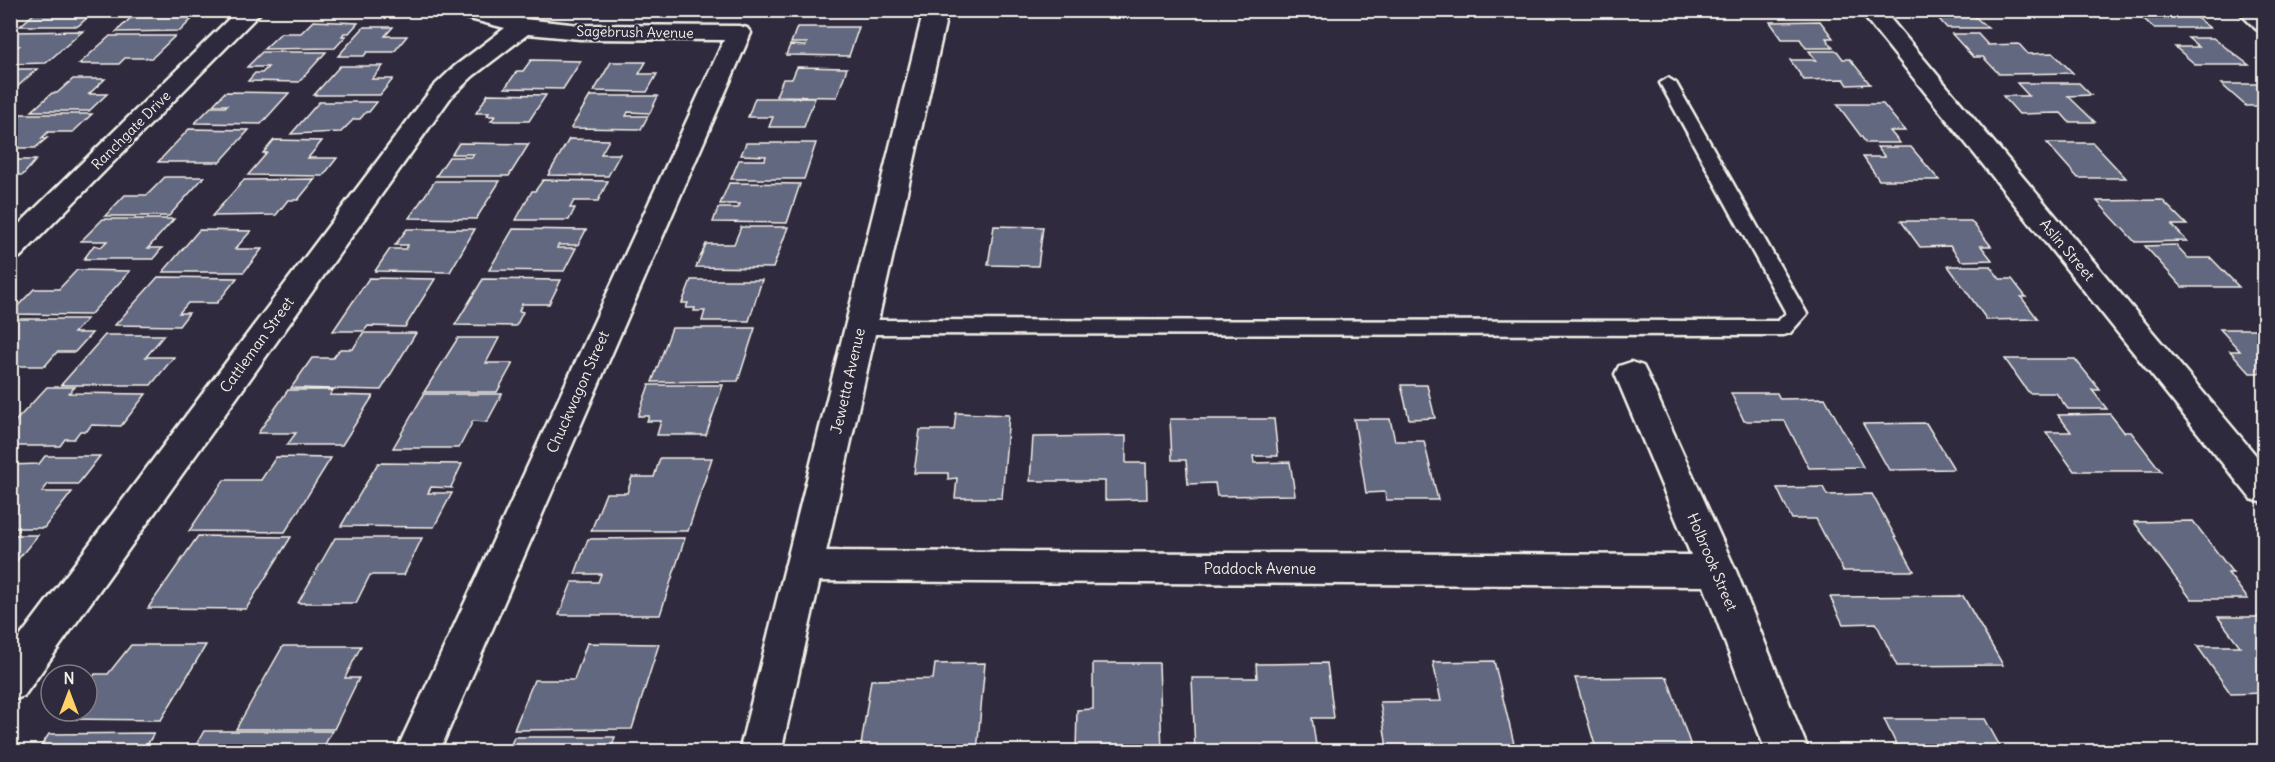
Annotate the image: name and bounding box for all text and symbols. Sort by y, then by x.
street label: Sagebrush Avenue [576,22,694,42]
street label: Ranchgate Drive [88,87,174,173]
street label: Aslin Street [2036,215,2099,285]
street label: Cattleman Street [215,293,298,396]
street label: Jewetta Avenue [826,326,869,436]
street label: Chuckwagon Street [542,328,613,456]
street label: Holbrook Street [1683,510,1742,614]
street label: Paddock Avenue [1204,559,1316,578]
north arrow [39,663,99,723]
text: N [63,668,75,688]

